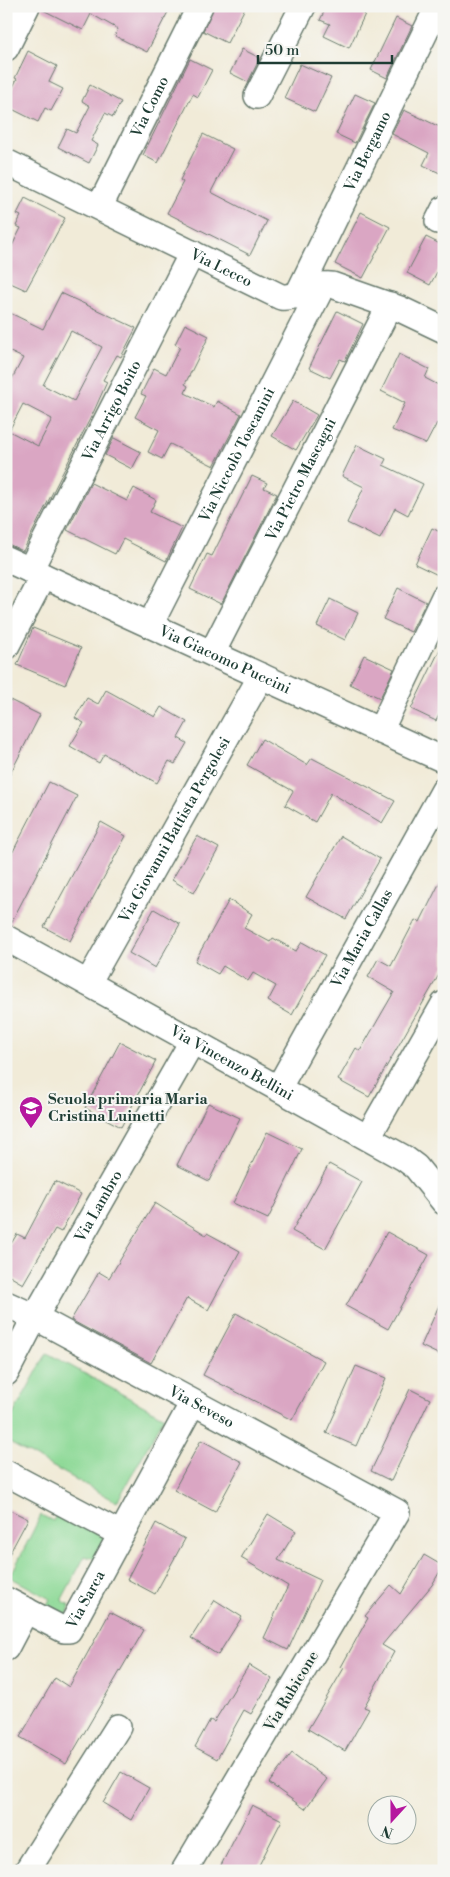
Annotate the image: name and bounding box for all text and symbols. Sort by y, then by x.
scale bar [258,32,391,64]
text: 50 m [265,41,299,60]
street label: Via Como [126,73,173,142]
street label: Via Bergamo [340,108,395,196]
street label: Via Lecco [186,245,255,291]
street label: Via Arrigo Boito [78,357,146,465]
street label: Via Niccolò Toscanini [194,385,279,526]
street label: Via Pietro Mascagni [261,415,341,545]
street label: Via Giacomo Puccini [155,621,294,698]
street label: Via Giovanni Battista Pergolesi [114,734,235,927]
street label: Via Maria Callas [327,886,397,992]
street label: Via Vincenzo Bellini [166,1021,297,1105]
place label: Scuola primaria Maria Cristina Luinetti [48,1090,208,1126]
school or university icon: Scuola primaria Maria Cristina Luinetti [18,1095,44,1129]
street label: Via Lambro [70,1167,127,1246]
street label: Via Seveso [164,1381,237,1432]
street label: Via Sarca [62,1567,110,1633]
street label: Via Rubicone [259,1648,323,1736]
north arrow [368,1794,418,1844]
text: N [379,1821,396,1842]

